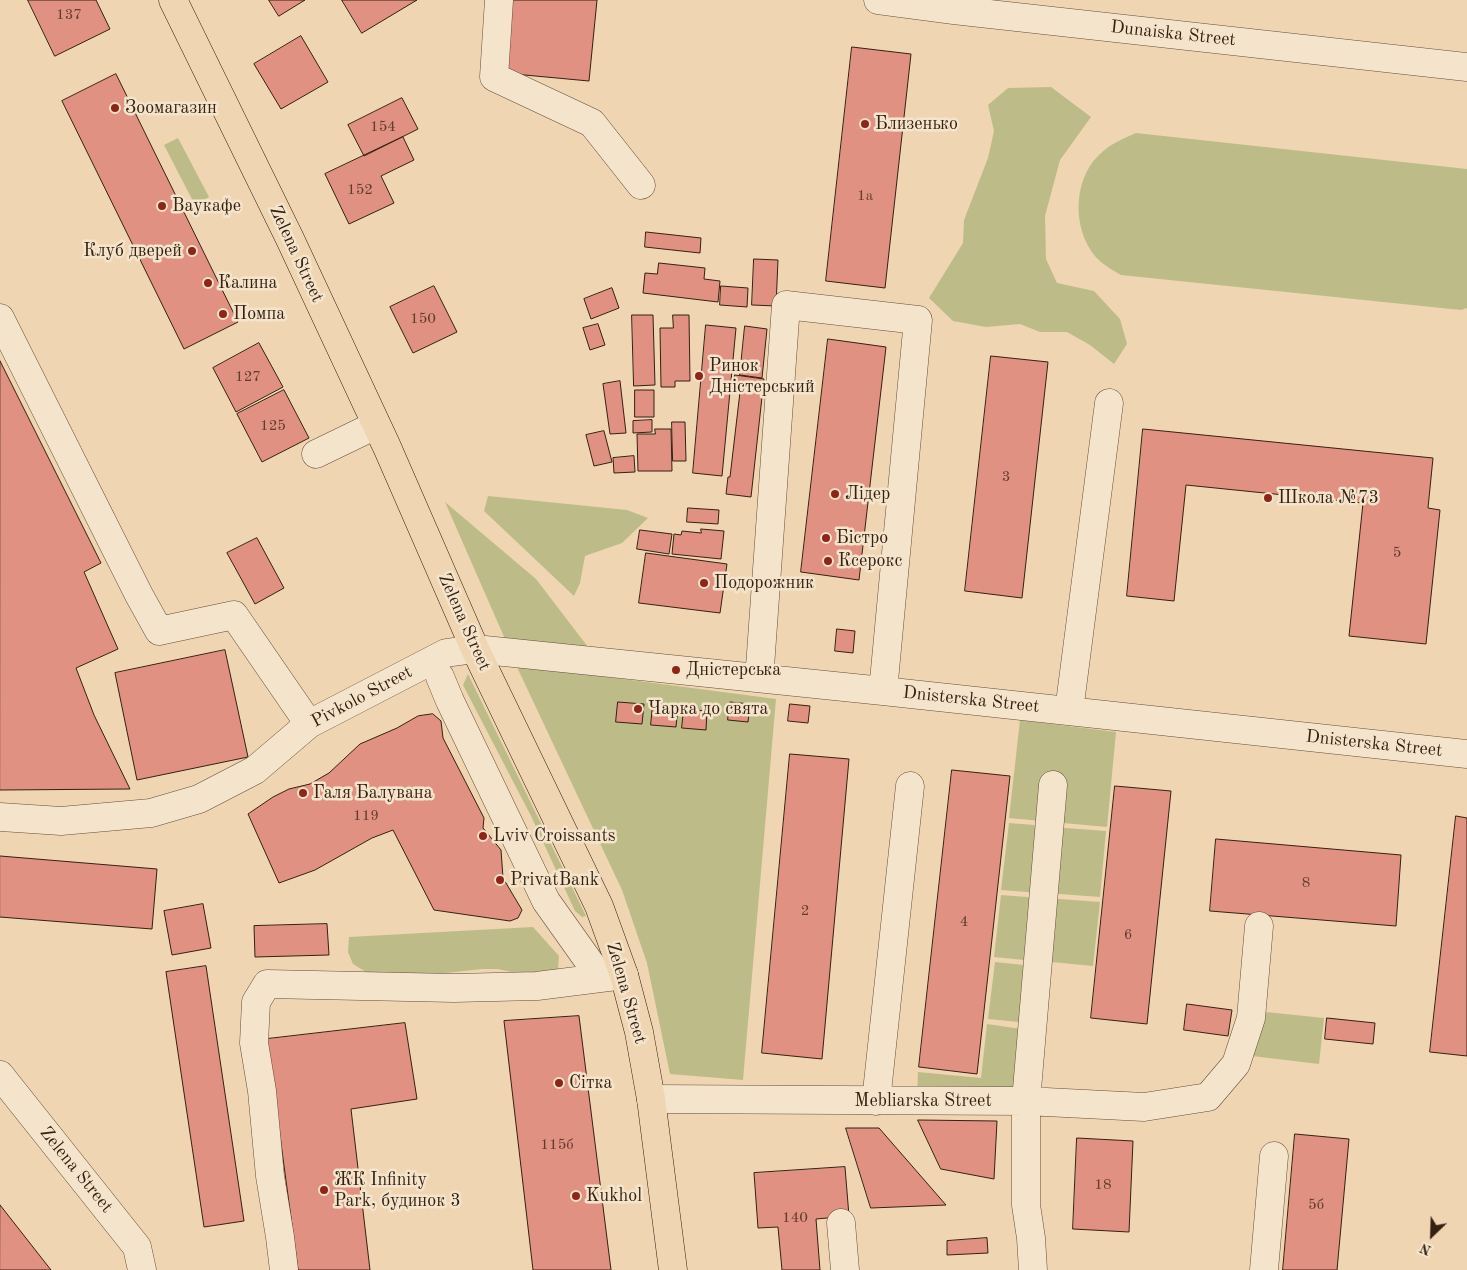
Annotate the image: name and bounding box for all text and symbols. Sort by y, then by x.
house number: 137 [56,6,82,24]
street label: Dunaiska Street [1109,17,1237,51]
place label: Зоомагазин [125,97,217,119]
marker: Зоомагазин [109,102,121,114]
place label: Близенько [875,113,958,135]
house number: 154 [370,118,396,136]
marker: Близенько [859,118,871,130]
house number: 152 [347,181,373,199]
house number: 1а [857,187,873,205]
place label: Ваукафе [172,195,241,217]
marker: Ваукафе [156,200,168,212]
street label: Zelena Street [264,202,328,306]
place label: Клуб дверей [83,240,182,262]
marker: Клуб дверей [186,245,198,257]
place label: Калина [218,272,278,294]
marker: Калина [202,277,214,289]
place label: Помпа [233,303,285,325]
marker: Помпа [217,308,229,320]
house number: 150 [410,310,436,328]
place label: Ринок Дністерський [709,355,815,398]
house number: 127 [235,368,261,386]
marker: Ринок Дністерський [693,370,705,382]
house number: 125 [260,417,286,435]
house number: 3 [1002,468,1010,486]
place label: Лідер [845,483,890,505]
place label: Школа №73 [1278,487,1379,509]
marker: Лідер [829,488,841,500]
marker: Школа №73 [1262,492,1274,504]
place label: Бістро [836,527,888,549]
marker: Бістро [820,532,832,544]
house number: 5 [1393,544,1401,562]
place label: Ксерокс [838,550,902,572]
marker: Ксерокс [822,555,834,567]
street label: Zelena Street [433,570,495,674]
place label: Подорожник [714,572,814,594]
marker: Подорожник [698,577,710,589]
place label: Дністерська [686,659,781,681]
street label: Pivkolo Street [308,661,416,733]
marker: Дністерська [670,664,682,676]
street label: Dnisterska Street [902,682,1040,718]
place label: Чарка до свята [648,698,768,720]
marker: Чарка до свята [632,703,644,715]
street label: Dnisterska Street [1305,726,1443,762]
place label: Галя Балувана [313,782,433,804]
marker: Галя Балувана [297,787,309,799]
house number: 119 [353,807,379,825]
place label: Lviv Croissants [493,825,616,847]
marker: Lviv Croissants [477,830,489,842]
place label: PrivatBank [510,869,599,891]
marker: PrivatBank [494,874,506,886]
house number: 8 [1302,874,1310,892]
house number: 2 [801,902,809,920]
house number: 4 [960,913,968,931]
house number: 6 [1124,926,1132,944]
street label: Zelena Street [601,940,651,1046]
place label: Сітка [569,1072,612,1094]
marker: Сітка [553,1077,565,1089]
street label: Mebliarska Street [854,1090,992,1112]
street label: Zelena Street [35,1123,117,1217]
house number: 115б [540,1136,574,1154]
place label: ЖК Infinity Park, будинок 3 [334,1169,461,1212]
house number: 18 [1094,1176,1112,1194]
marker: ЖК Infinity Park, будинок 3 [318,1184,330,1196]
place label: Kukhol [586,1185,642,1207]
marker: Kukhol [570,1190,582,1202]
house number: 5б [1308,1196,1324,1214]
house number: 140 [782,1209,808,1227]
north arrow [1407,1210,1457,1260]
text: N [1418,1240,1434,1257]

